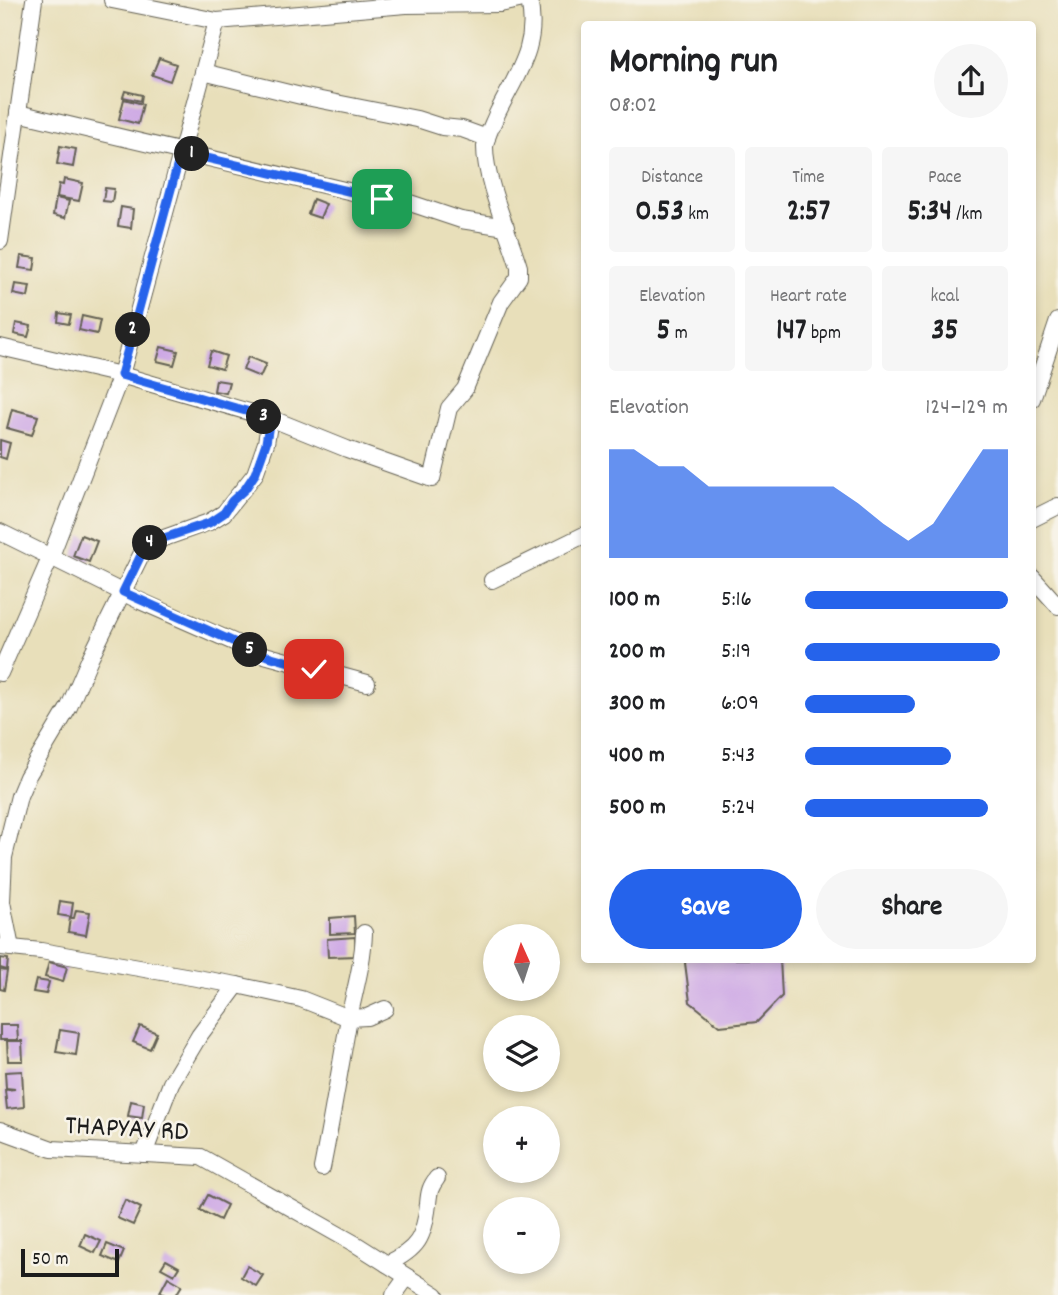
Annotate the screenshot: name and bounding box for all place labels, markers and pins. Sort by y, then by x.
pin: 1 [174,136,210,172]
pin [352,169,412,229]
pin: 2 [116,312,150,348]
pin: 3 [246,400,282,434]
pin: 4 [132,526,168,560]
pin: 5 [232,632,268,668]
pin [284,639,344,699]

